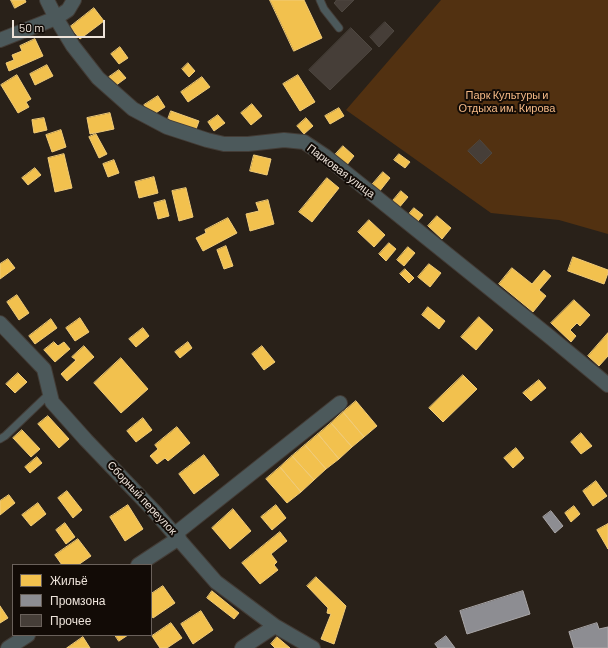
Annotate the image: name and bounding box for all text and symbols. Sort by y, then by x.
scale bar [14,12,107,38]
text: 50 m [19,20,44,34]
park label: Парк Культуры и Отдыха им. Кирова [459,88,555,114]
street label: Парковая улица [305,141,377,201]
street label: Сборный переулок [105,458,179,538]
legend [12,564,152,636]
text: Жильё [50,573,88,587]
text: Промзона [50,593,105,607]
text: Прочее [50,613,91,627]

